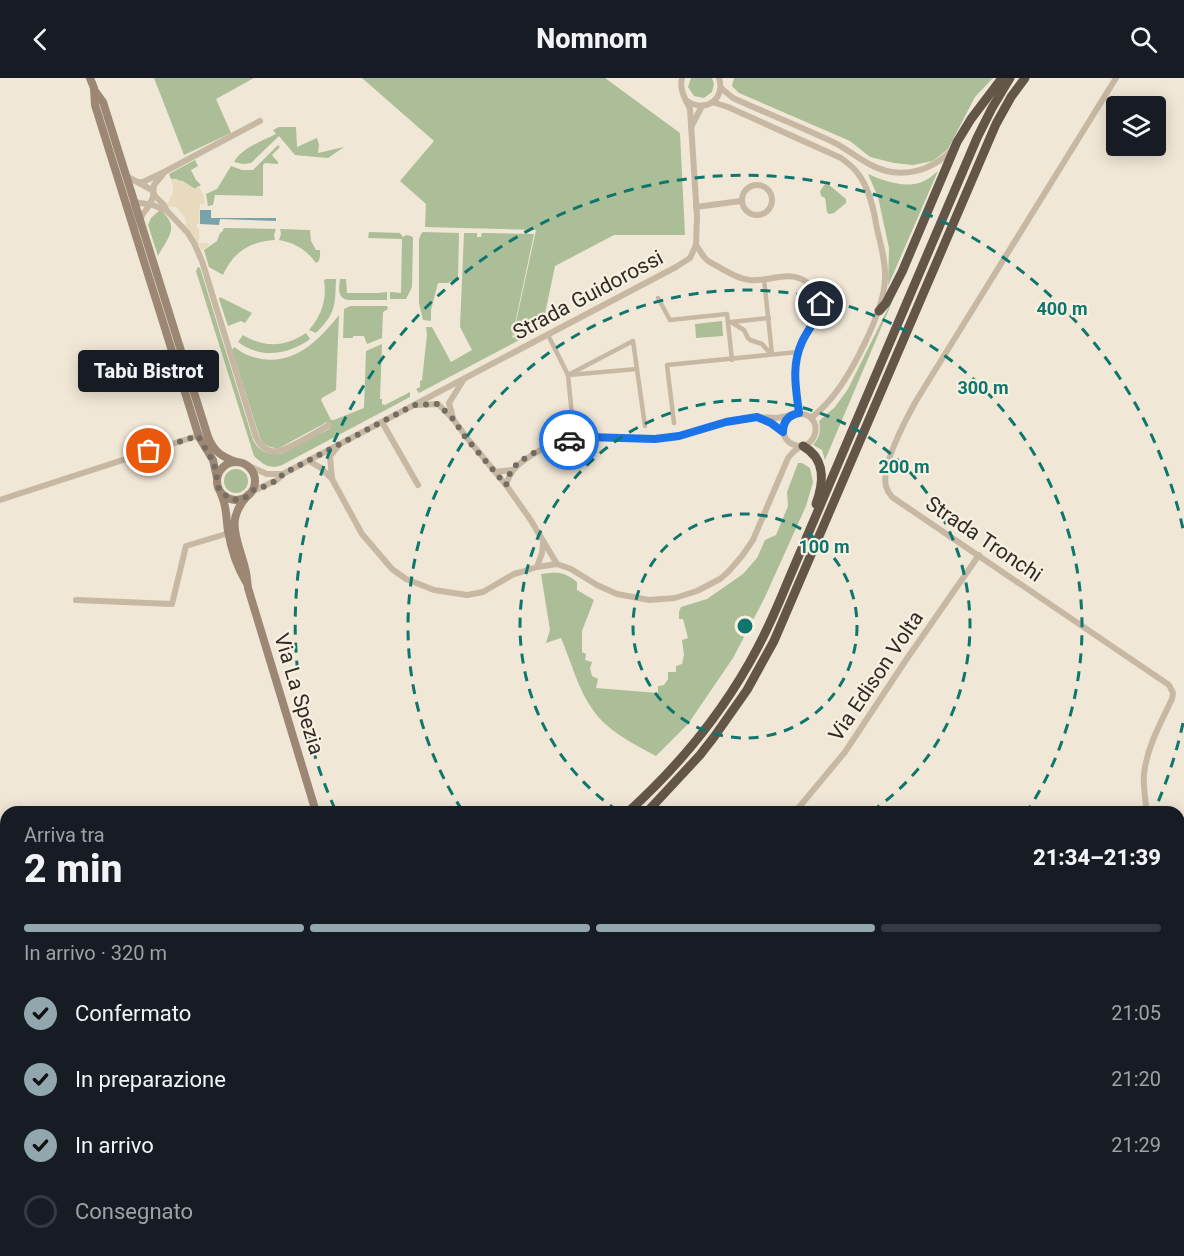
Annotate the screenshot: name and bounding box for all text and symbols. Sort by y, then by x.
icon: back [24,23,57,56]
text: Nomnom [536,23,648,55]
icon: search [1127,23,1160,56]
map controls [1106,96,1166,156]
button: layers [1106,96,1166,156]
street label: Strada Guidorossi [509,245,667,345]
pin [795,278,846,329]
icon: home [804,287,837,320]
text: 400 m [1036,298,1088,319]
callout: Tabù Bistrot [78,349,219,391]
text: Tabù Bistrot [94,359,203,383]
text: 300 m [957,377,1009,398]
courier [539,410,599,470]
icon: car [553,424,586,457]
pin [123,425,174,476]
icon: bag [132,434,165,467]
text: 200 m [878,456,930,477]
street label: Strada Tronchi [921,491,1047,587]
text: 100 m [798,536,850,557]
street label: Via Edison Volta [824,606,928,746]
centre of rings [735,616,755,636]
street label: Via La Spezia [269,631,329,757]
text: Arriva tra [24,823,105,847]
text: 21:34–21:39 [1033,845,1161,870]
text: 2 min [24,846,122,892]
text: In arrivo · 320 m [24,941,167,965]
icon: check [24,997,57,1030]
text: Confermato [75,1001,191,1026]
text: 21:05 [1111,1001,1161,1025]
icon: check [24,1063,57,1096]
text: In preparazione [75,1067,226,1092]
text: 21:20 [1111,1067,1161,1091]
icon: check [24,1129,57,1162]
text: In arrivo [75,1133,154,1158]
text: 21:29 [1111,1133,1161,1157]
text: Consegnato [75,1199,193,1224]

